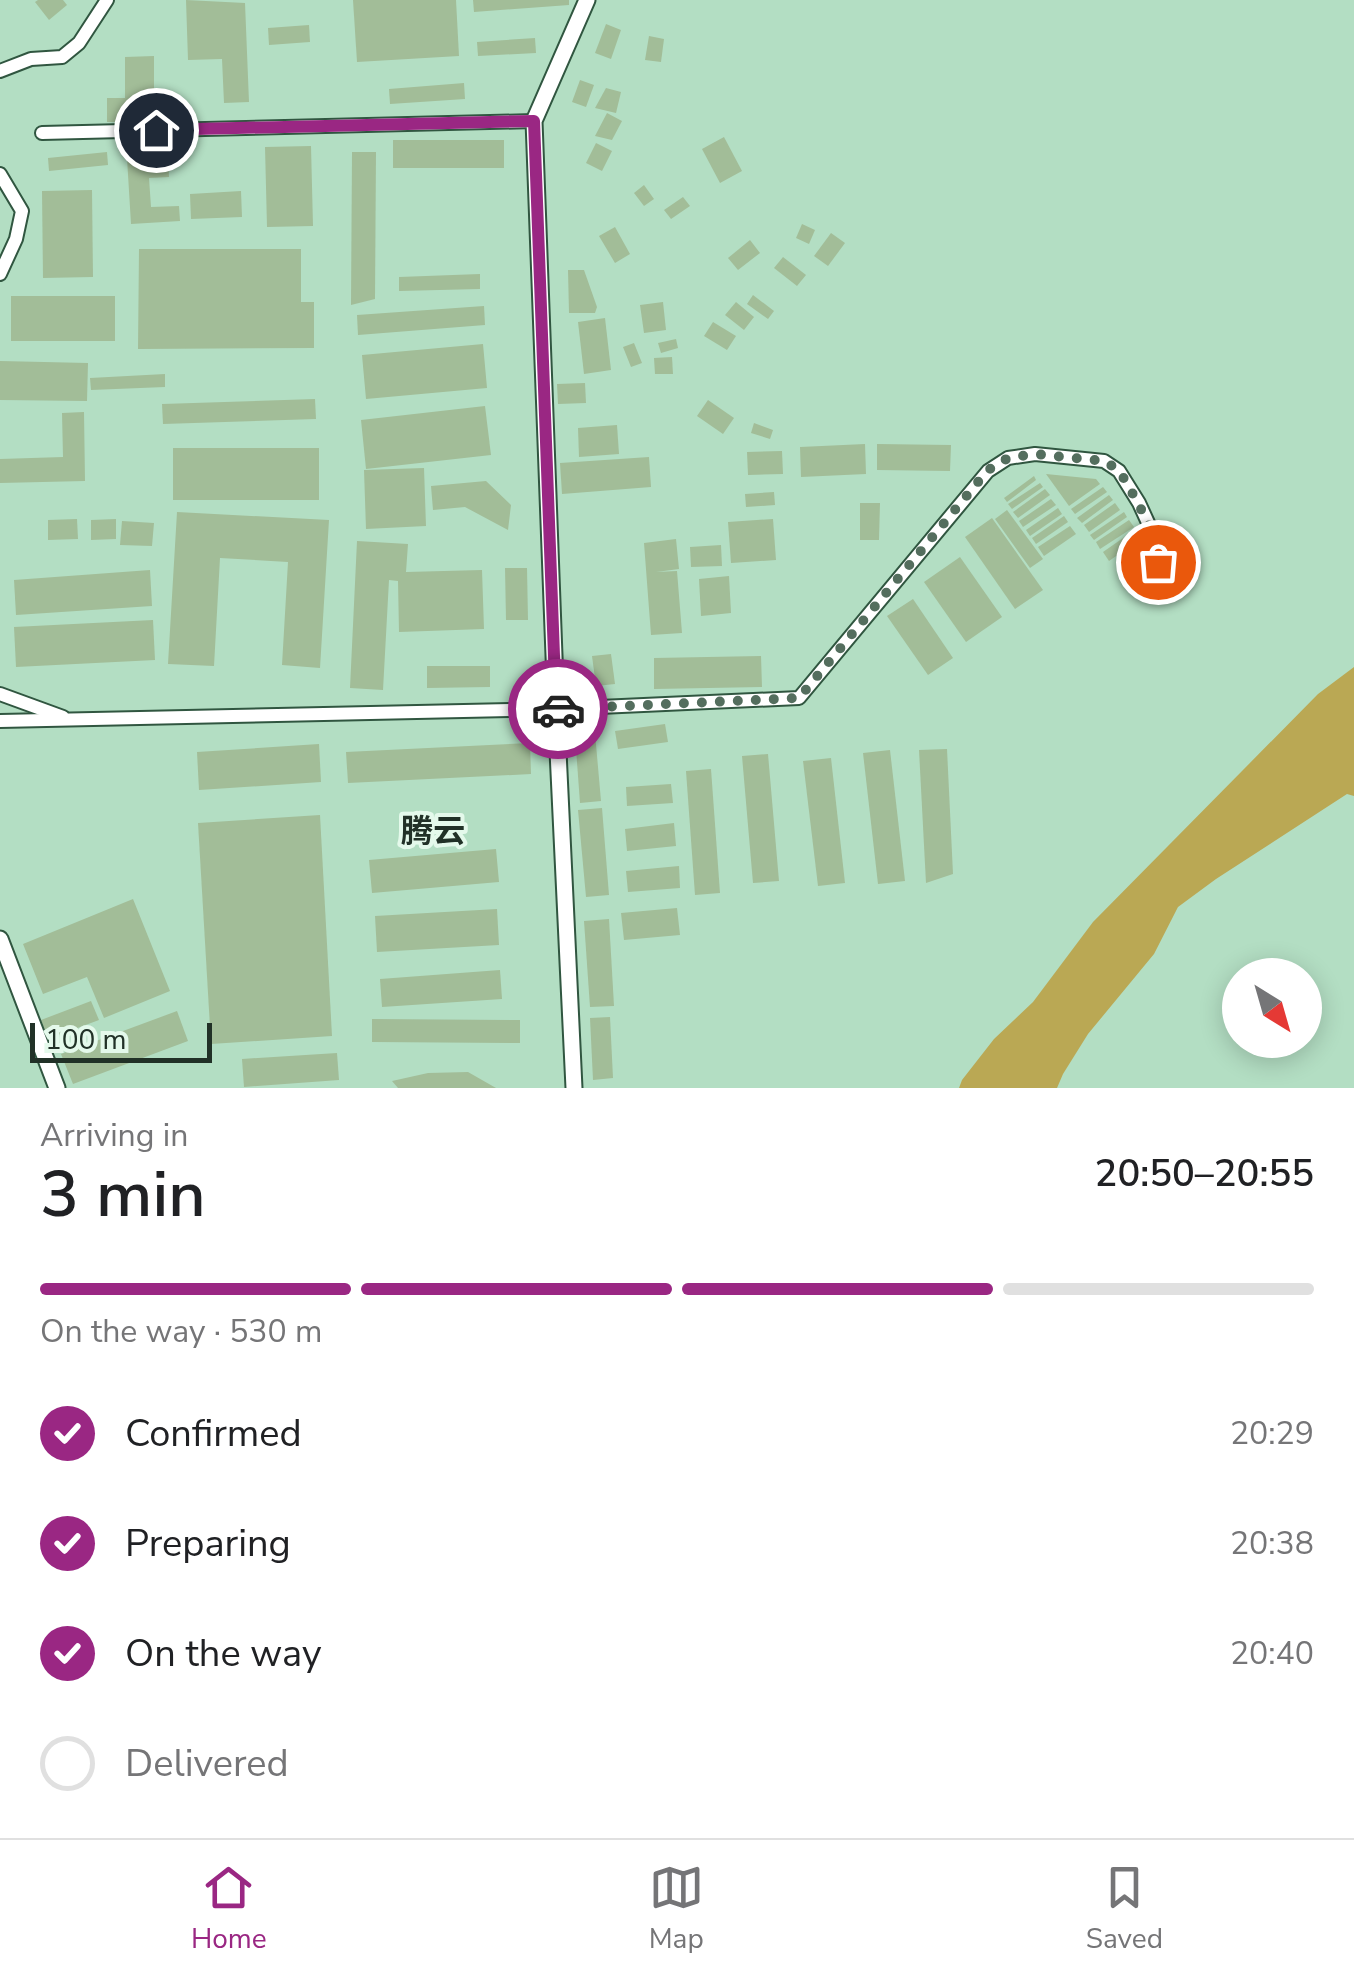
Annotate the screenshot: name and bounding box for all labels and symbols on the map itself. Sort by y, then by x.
pin [114,88,199,173]
pin [1116,520,1201,605]
courier [508,659,608,759]
district label: 腾云 [401,810,465,853]
north arrow [1222,958,1322,1058]
scale bar [30,1018,212,1062]

